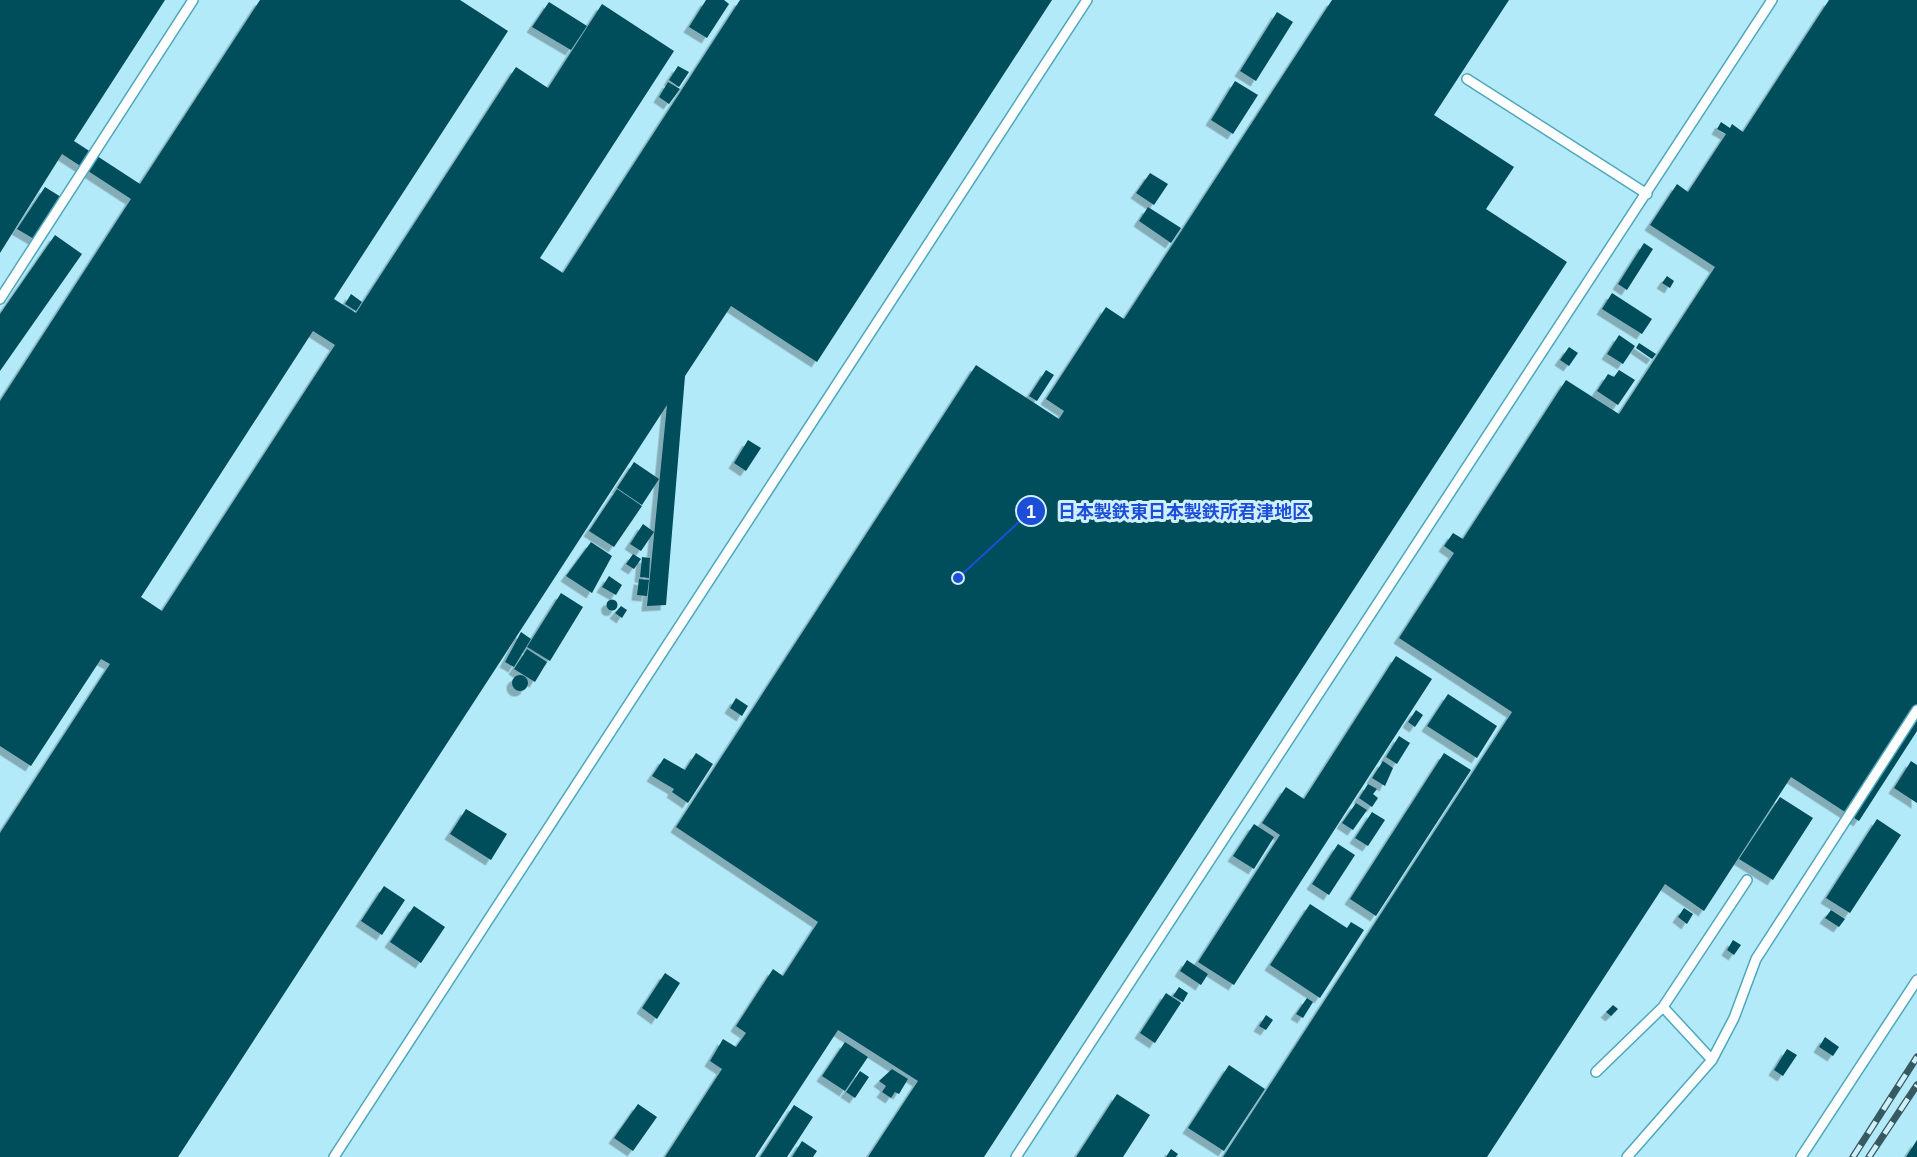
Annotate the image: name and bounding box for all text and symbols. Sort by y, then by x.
callout: 日本製鉄東日本製鉄所君津地区 [1016,493,1322,529]
text: 1 [1026,502,1036,522]
text: 日本製鉄東日本製鉄所君津地区 [1058,502,1310,522]

